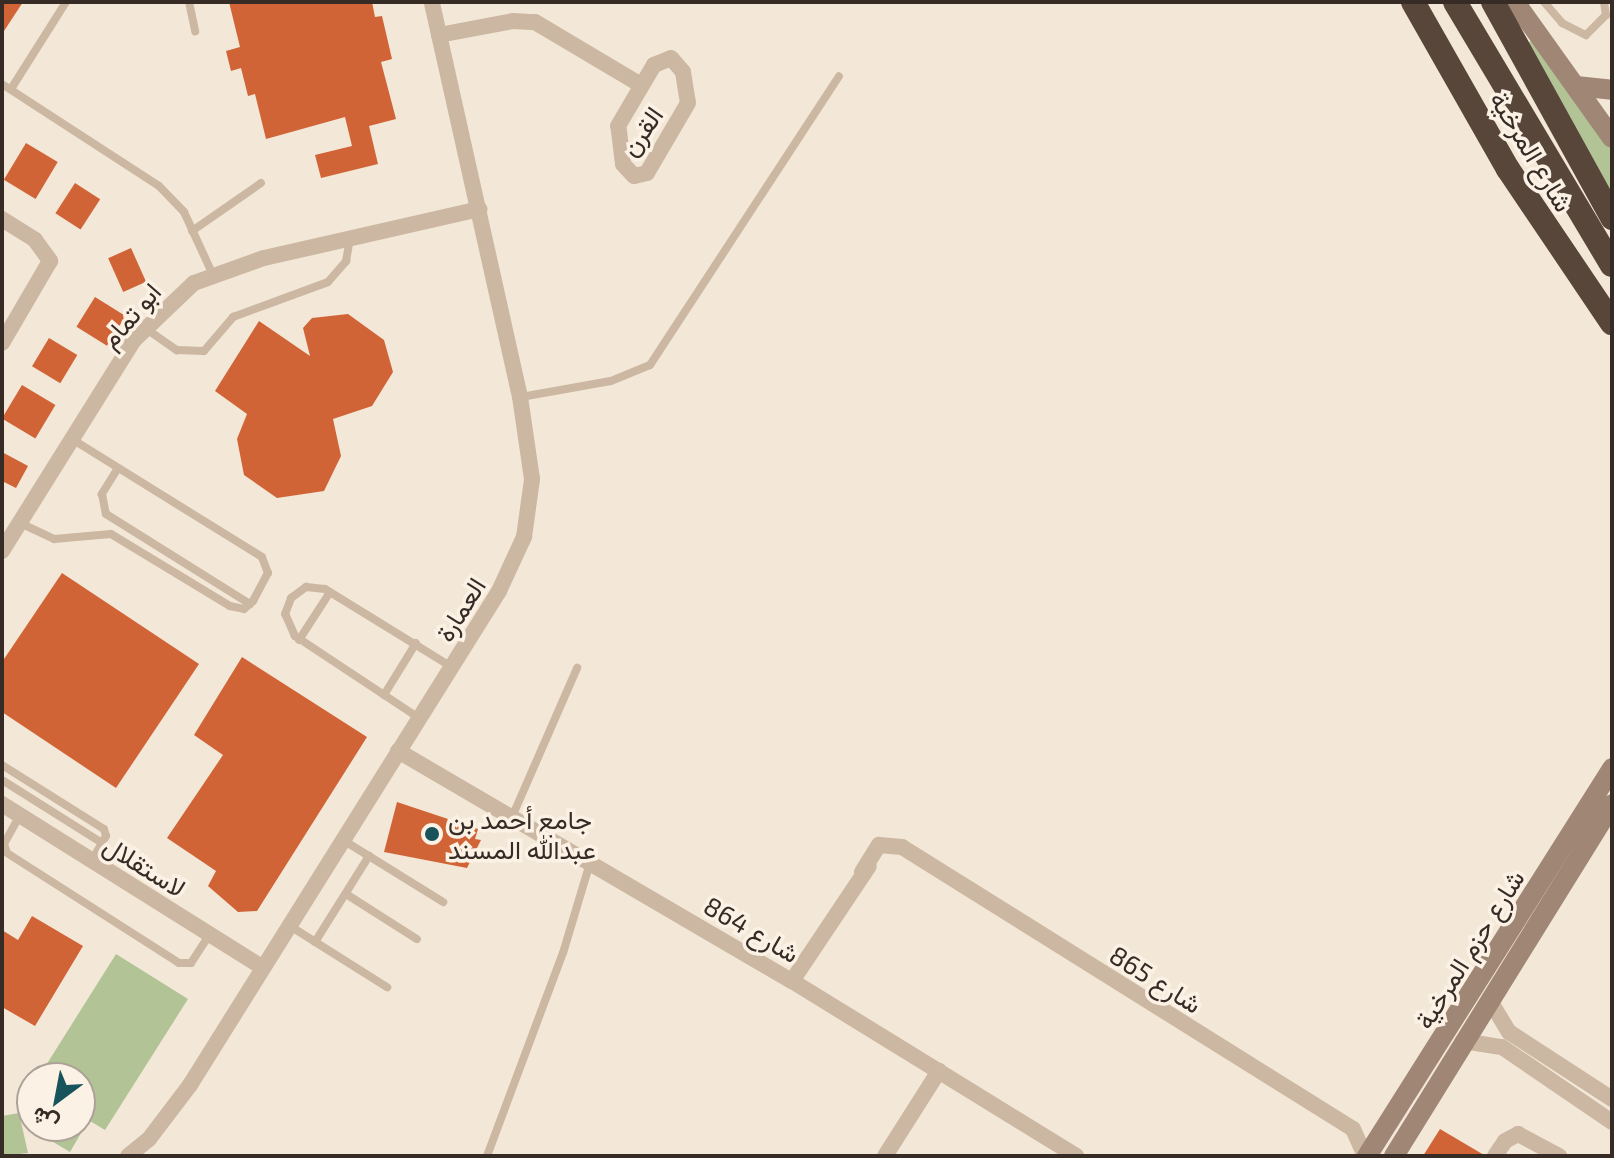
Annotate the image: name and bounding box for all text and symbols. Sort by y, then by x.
street label: شارع المرخية [1484,85,1580,217]
street label: القرن [613,100,669,162]
street label: ابو تمام [93,276,167,354]
street label: العمارة [428,571,492,647]
place label: جامع أحمد بن عبدالله المسند [448,803,596,864]
marker: جامع أحمد بن عبدالله المسند [423,825,441,843]
street label: لاستقلال [98,829,192,903]
street label: شارع حزم المرخية [1408,864,1530,1034]
street label: شارع 864 [699,889,805,969]
street label: شارع 865 [1104,939,1208,1019]
north arrow [16,1062,96,1142]
text: ش [26,1103,62,1139]

